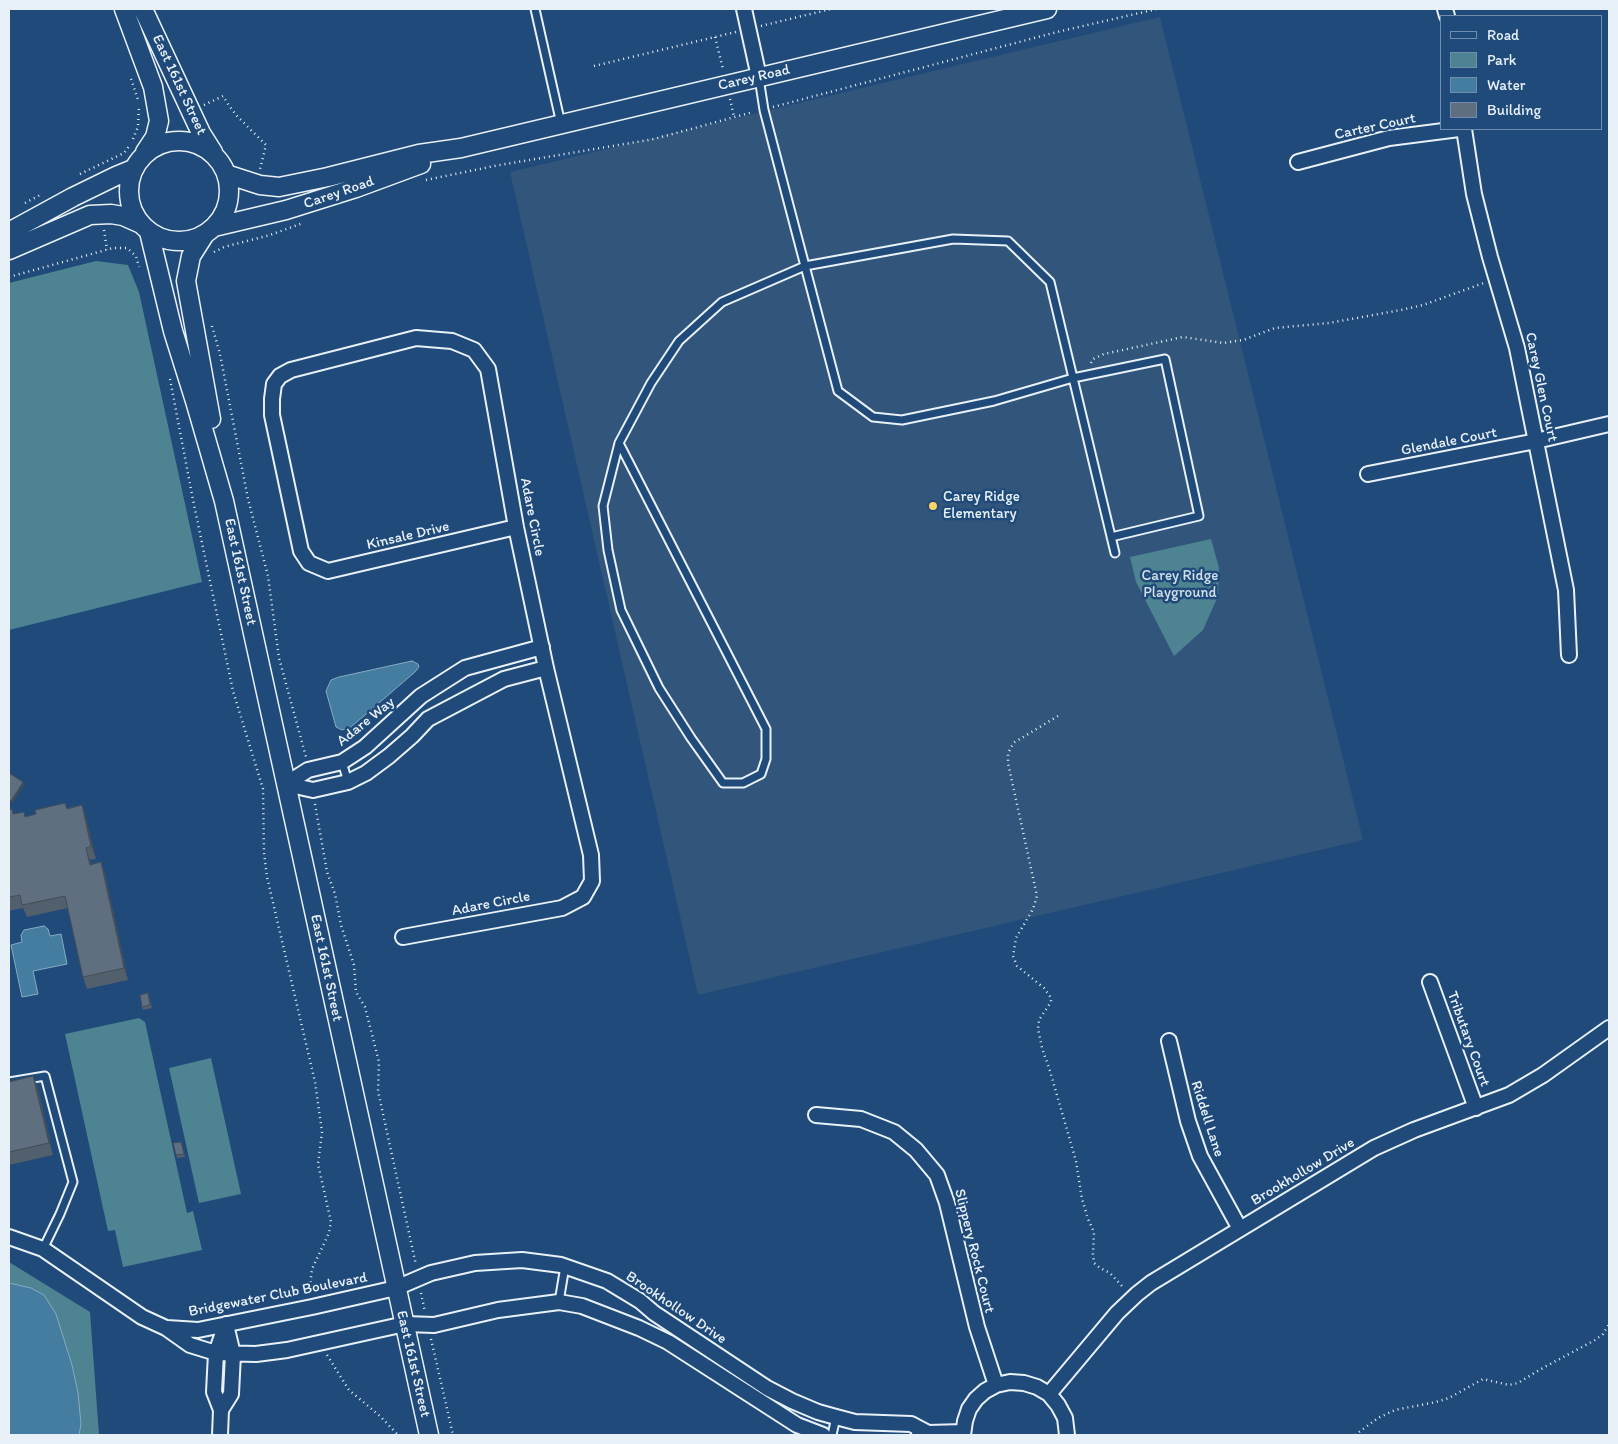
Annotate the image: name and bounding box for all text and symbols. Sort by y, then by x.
legend [1440,15,1603,130]
text: Road [1487,26,1519,44]
street label: East 161st Street [148,32,210,138]
text: Park [1487,51,1517,69]
street label: Carey Road [716,61,792,95]
text: Water [1487,76,1525,94]
text: Building [1487,101,1541,119]
street label: Carter Court [1333,110,1417,144]
street label: Carey Road [301,173,377,213]
street label: Carey Glen Court [1521,331,1561,443]
street label: Glendale Court [1400,424,1498,460]
street label: Adare Circle [516,476,548,558]
place label: Carey Ridge Elementary [943,488,1020,523]
marker: Carey Ridge Elementary [927,500,939,512]
street label: East 161st Street [220,517,260,627]
street label: Kinsale Drive [365,518,451,554]
park label: Carey Ridge Playground [1142,567,1218,602]
street label: Adare Way [334,693,398,751]
street label: Adare Circle [450,888,532,920]
street label: East 161st Street [306,913,346,1023]
street label: Tributary Court [1442,989,1494,1089]
street label: Riddell Lane [1186,1079,1228,1159]
street label: Brookhollow Drive [1248,1134,1358,1210]
street label: Slippery Rock Court [950,1187,998,1315]
street label: Brookhollow Drive [622,1268,730,1348]
street label: Bridgewater Club Boulevard [187,1269,369,1321]
street label: East 161st Street [392,1309,434,1419]

